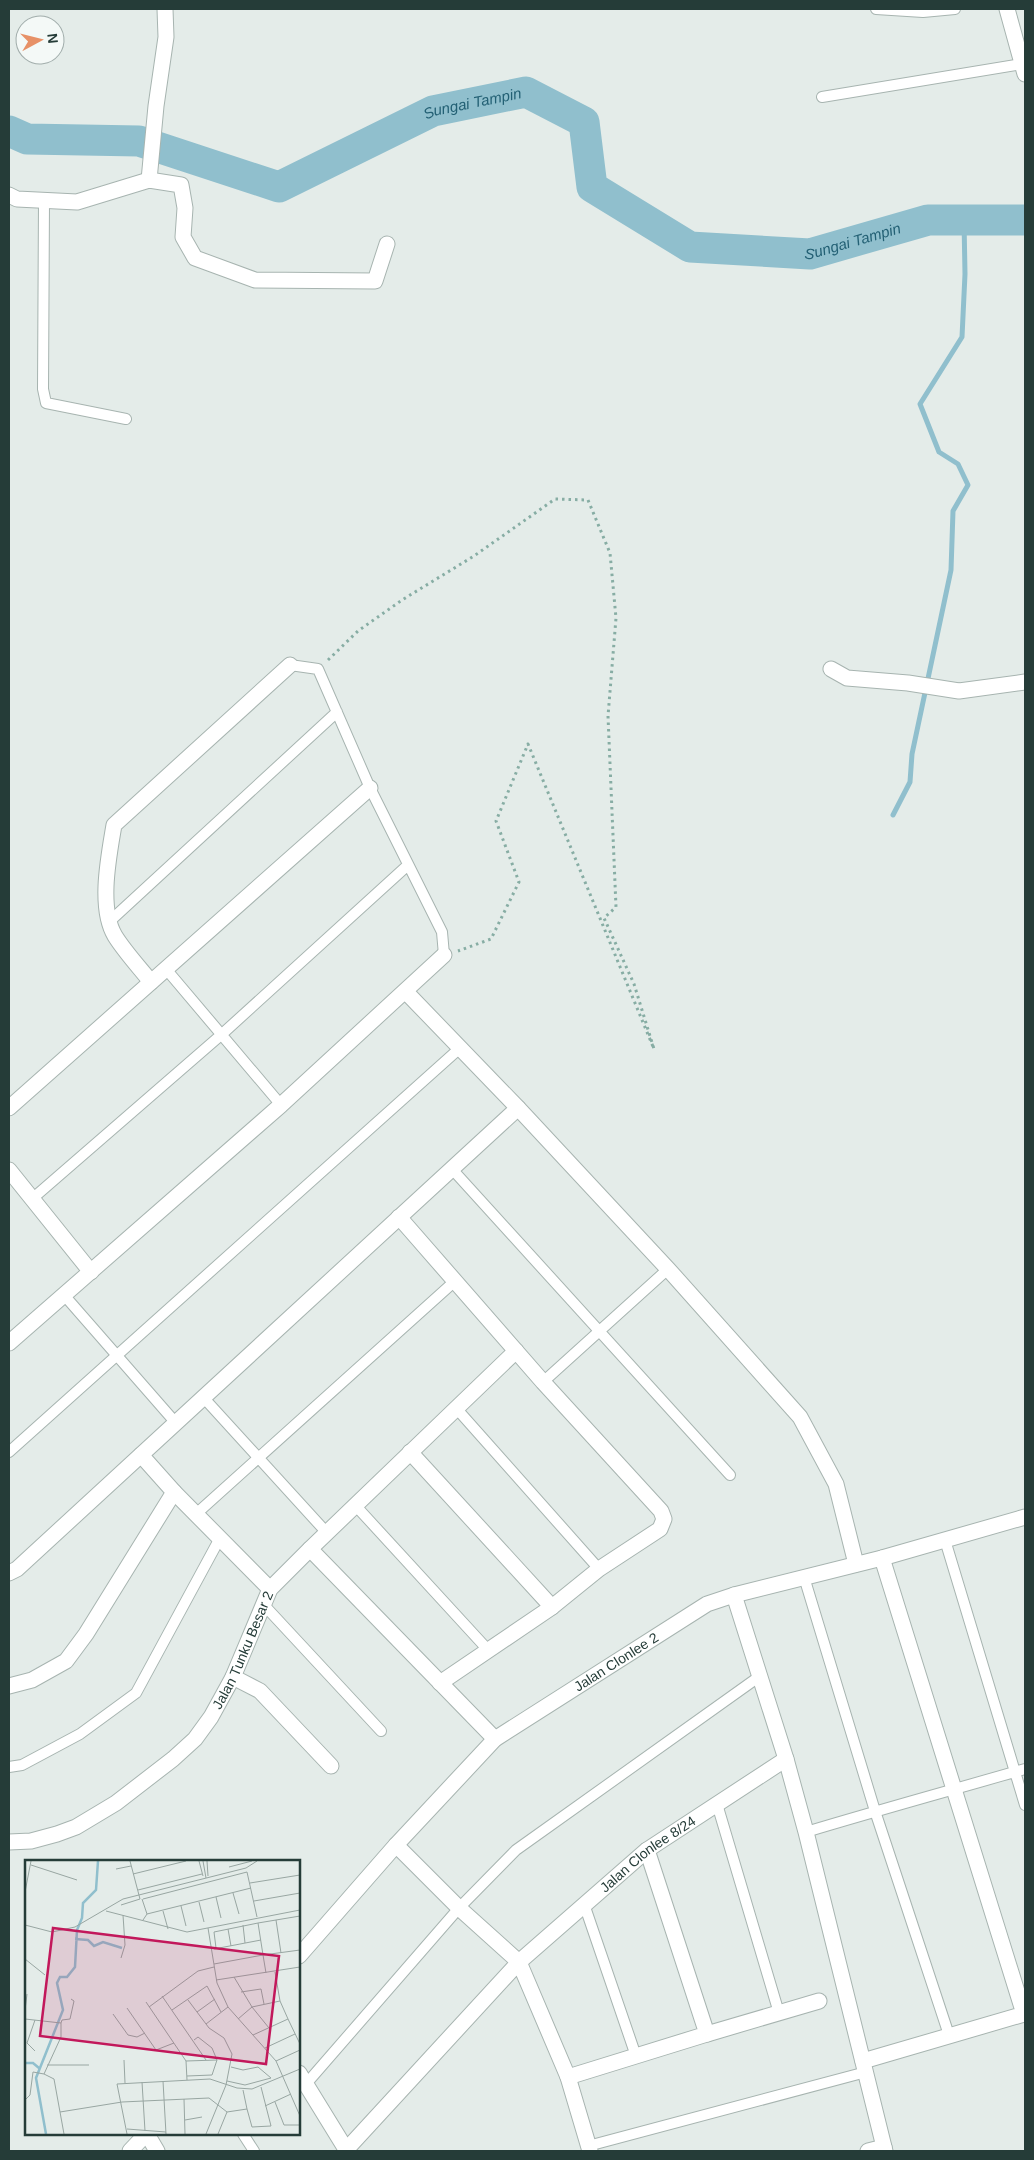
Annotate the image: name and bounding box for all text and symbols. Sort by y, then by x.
north arrow [15,15,65,65]
text: N [44,32,61,44]
water label: Sungai Tampin [420,84,523,122]
water label: Sungai Tampin [804,219,903,262]
street label: Jalan Tunku Besar 2 [209,1588,276,1712]
street label: Jalan Clonlee 2 [571,1629,661,1695]
street label: Jalan Clonlee 8/24 [597,1812,699,1896]
inset map [25,1860,300,2135]

